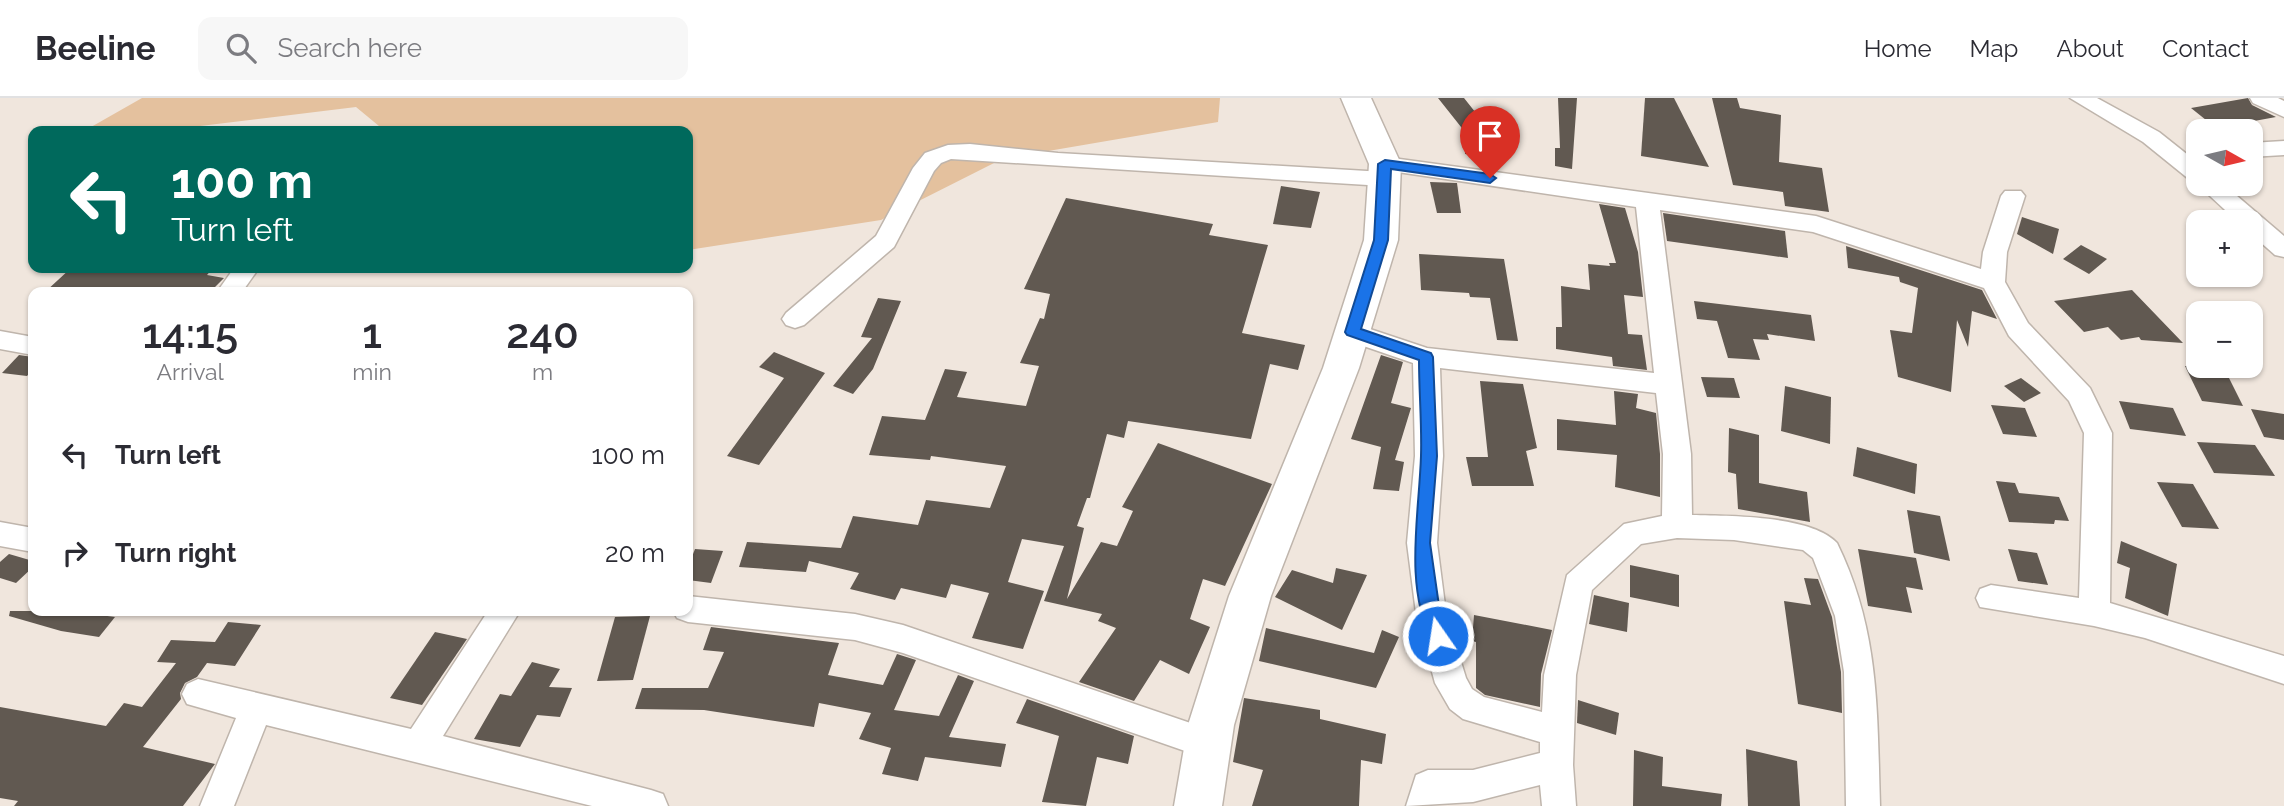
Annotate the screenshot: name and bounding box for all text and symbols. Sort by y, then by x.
search box [198,17,688,80]
text: Beeline [35,29,156,68]
icon: search [222,29,260,67]
text: Search here [278,33,422,63]
text: Home [1864,34,1932,63]
text: Map [1970,34,2018,63]
text: About [2056,34,2124,63]
text: Contact [2162,34,2249,63]
pin [1460,106,1520,178]
icon: arrive [1471,117,1509,155]
north arrow [2186,119,2263,196]
map controls [2186,119,2263,378]
text: 100 m [171,152,313,209]
icon: left [56,154,147,245]
button: + [2186,210,2263,287]
text: Turn left [171,211,293,248]
button: − [2186,301,2263,378]
text: 14:15 [142,309,238,358]
text: 1 [362,309,382,358]
text: 240 [506,309,579,358]
text: Arrival [156,358,224,385]
text: min [352,358,392,385]
text: m [532,358,553,385]
icon: left [56,436,94,474]
text: Turn left [115,440,221,470]
text: 100 m [592,440,665,470]
icon: right [56,534,94,572]
text: Turn right [115,538,236,568]
text: 20 m [605,538,665,568]
position arrow [1401,599,1475,673]

